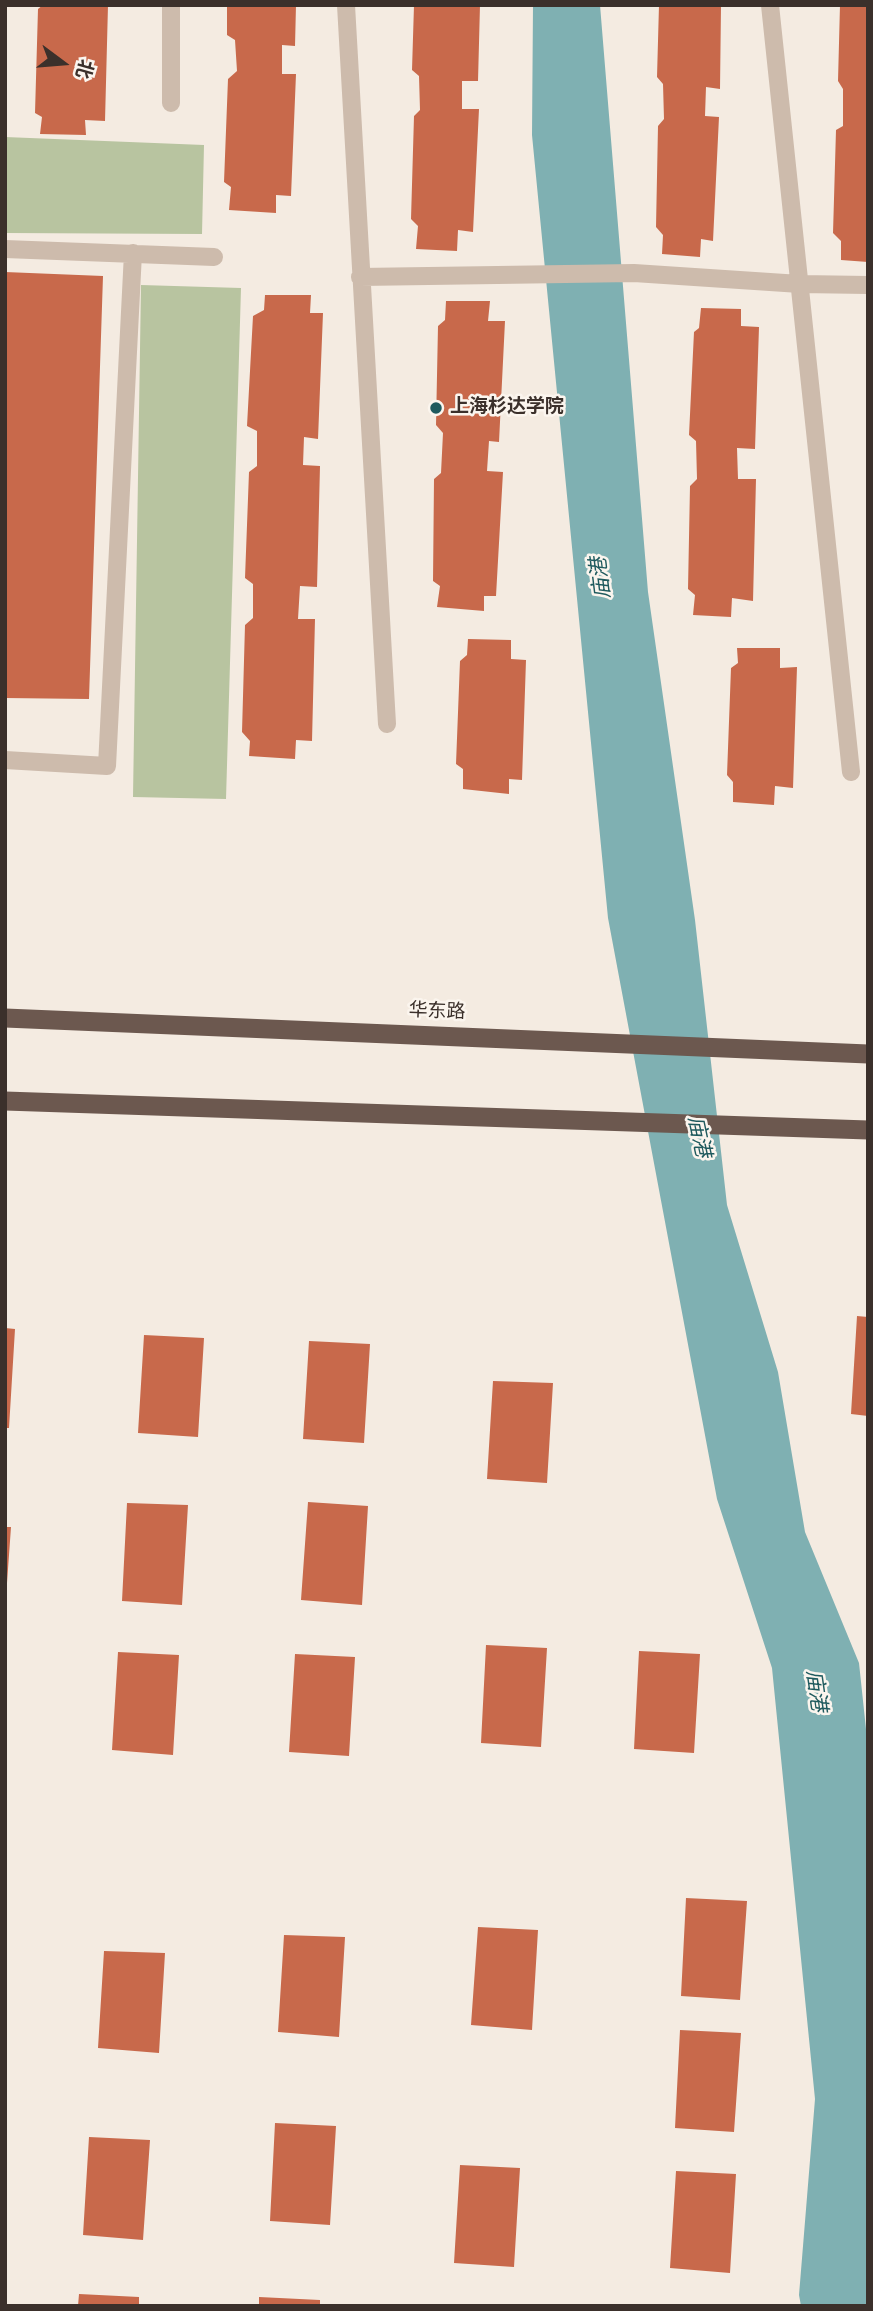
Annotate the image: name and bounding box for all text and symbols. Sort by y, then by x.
north arrow [28,28,98,98]
text: 北 [69,56,97,81]
place label: 上海杉达学院 [450,397,564,419]
marker: 上海杉达学院 [428,400,444,416]
water label: 庙港 [588,556,618,600]
street label: 华东路 [408,1001,466,1025]
water label: 庙港 [680,1114,714,1160]
water label: 庙港 [799,1668,829,1714]

